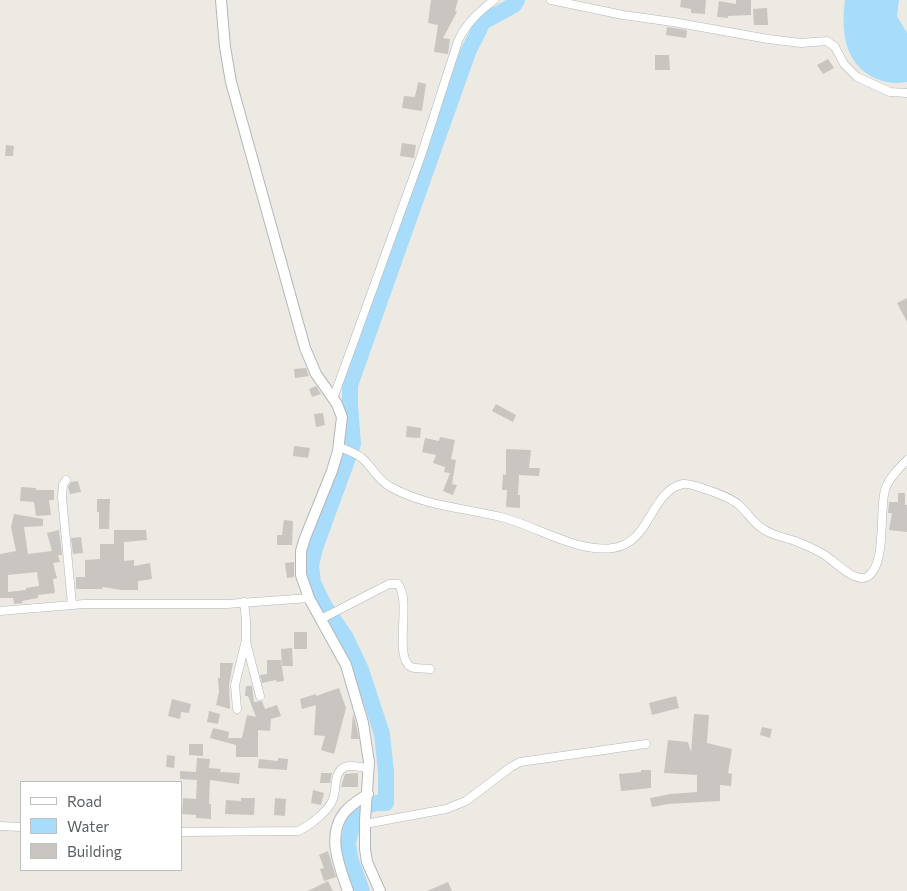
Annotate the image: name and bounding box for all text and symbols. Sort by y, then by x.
legend [20,781,182,871]
text: Road [67,792,102,810]
text: Water [67,817,109,835]
text: Building [67,842,122,860]

